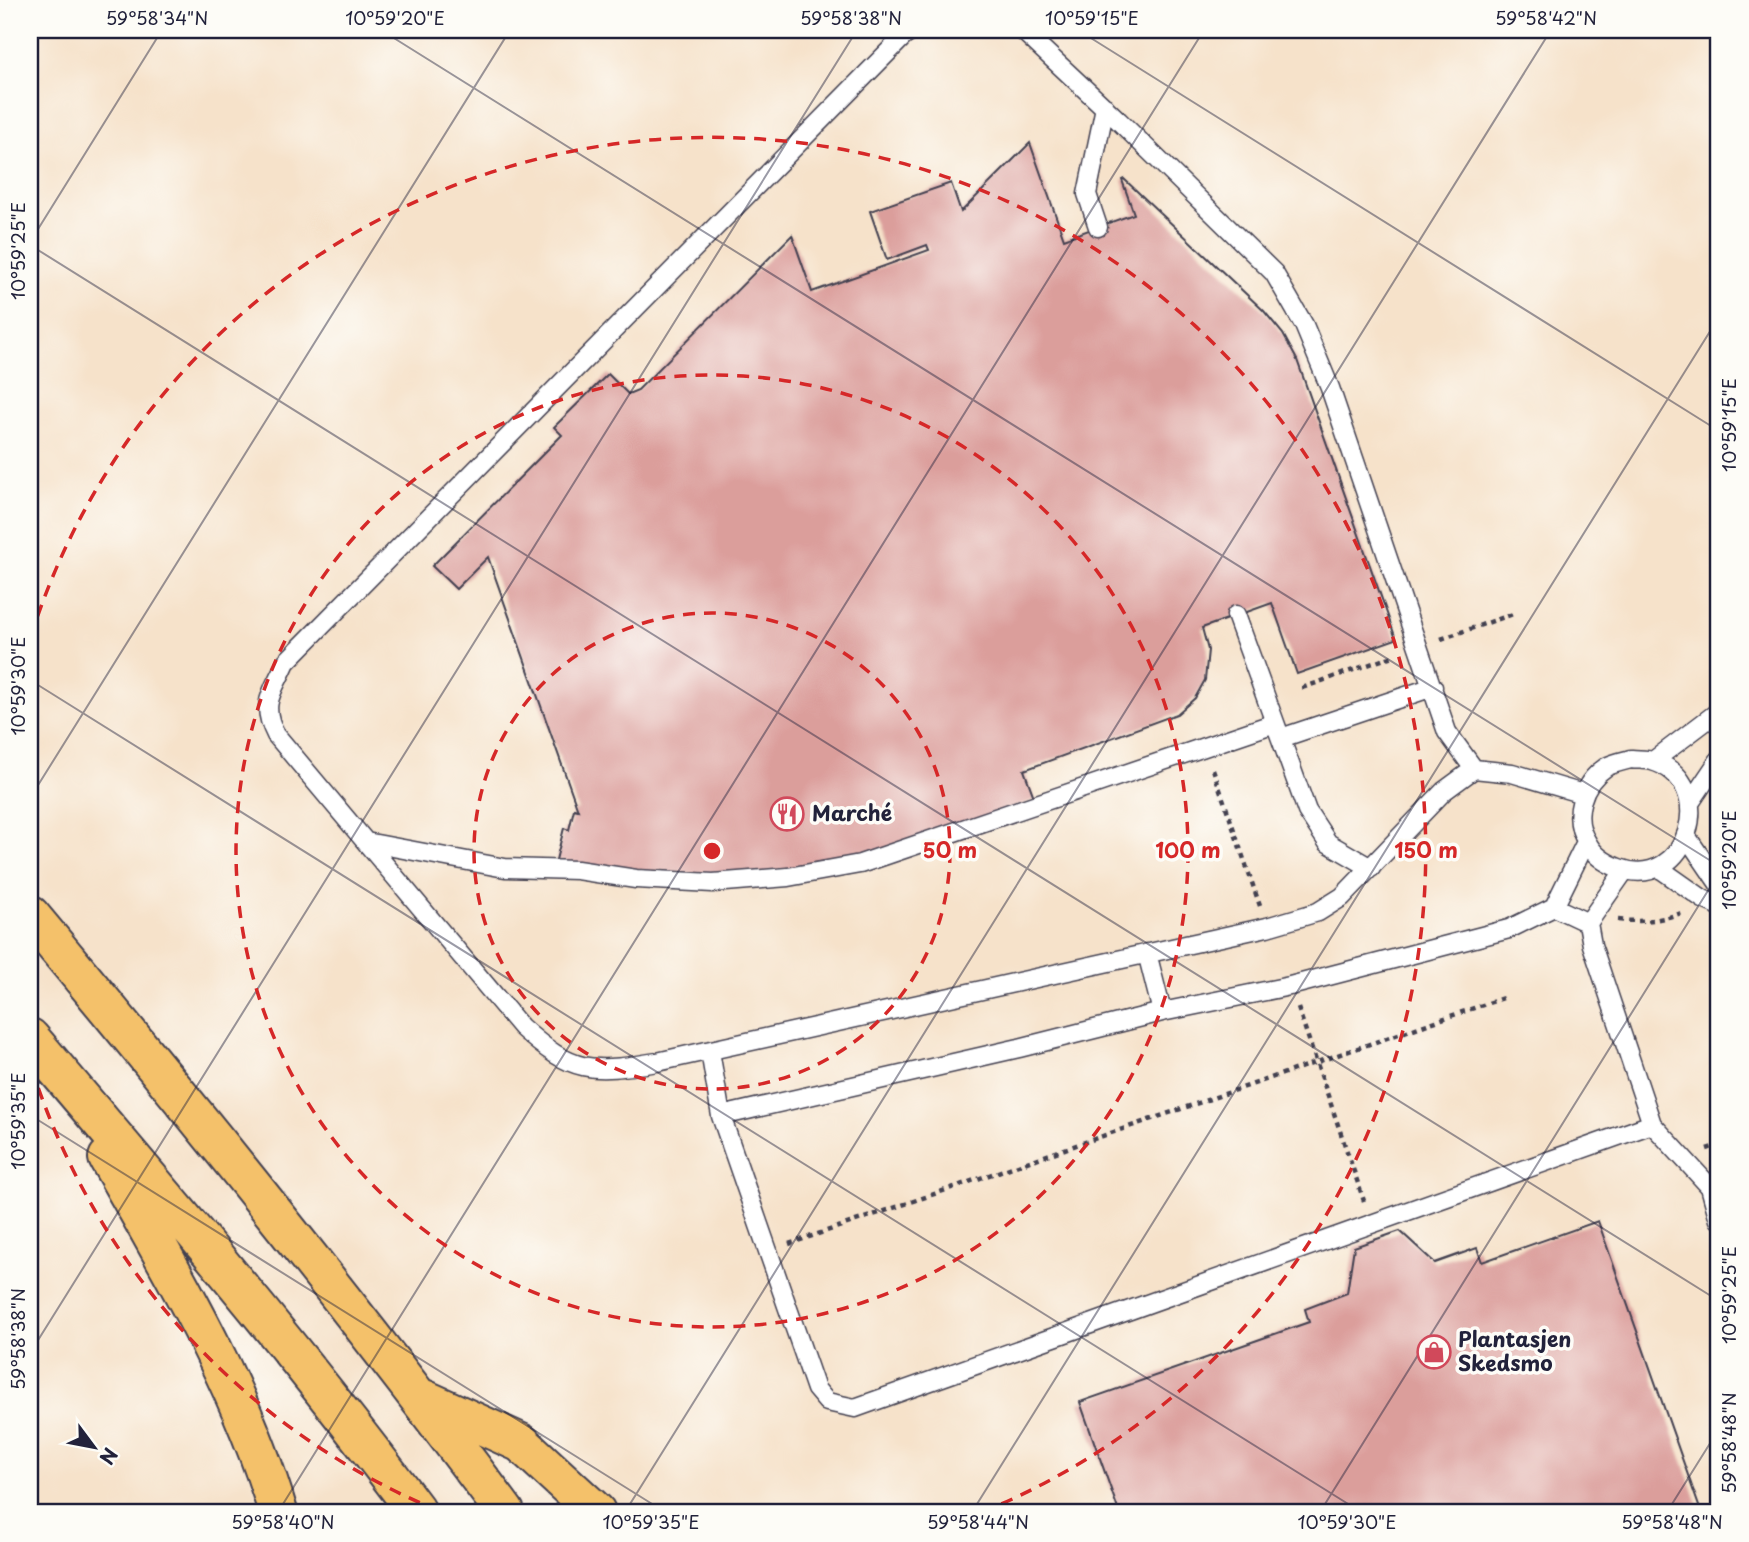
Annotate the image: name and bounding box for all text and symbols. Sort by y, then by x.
text: 59°58'34"N [106,4,208,31]
text: 10°59'20"E [345,4,445,31]
text: 59°58'38"N [800,4,902,31]
text: 10°59'15"E [1045,4,1139,31]
text: 59°58'42"N [1495,4,1597,31]
text: 10°59'25"E [4,202,31,300]
text: 10°59'15"E [1715,378,1742,472]
text: 10°59'30"E [4,636,31,736]
restaurant icon: Marché [768,795,806,833]
place label: Marché [812,796,892,828]
text: 10°59'20"E [1715,810,1742,910]
text: 50 m [923,833,977,865]
text: 100 m [1155,833,1221,865]
text: 150 m [1394,833,1458,865]
centre of rings [700,839,724,863]
text: 10°59'35"E [4,1072,31,1170]
text: 10°59'25"E [1715,1246,1742,1344]
text: 59°58'38"N [4,1288,31,1390]
place label: Plantasjen Skedsmo [1458,1322,1571,1378]
shop icon: Plantasjen Skedsmo [1415,1333,1453,1371]
text: 59°58'48"N [1715,1392,1742,1494]
north arrow [60,1412,130,1482]
text: N [93,1443,125,1470]
text: 59°58'40"N [231,1508,335,1535]
text: 10°59'35"E [602,1508,700,1535]
text: 59°58'44"N [927,1508,1029,1535]
text: 10°59'30"E [1297,1508,1397,1535]
text: 59°58'48"N [1621,1508,1723,1535]

